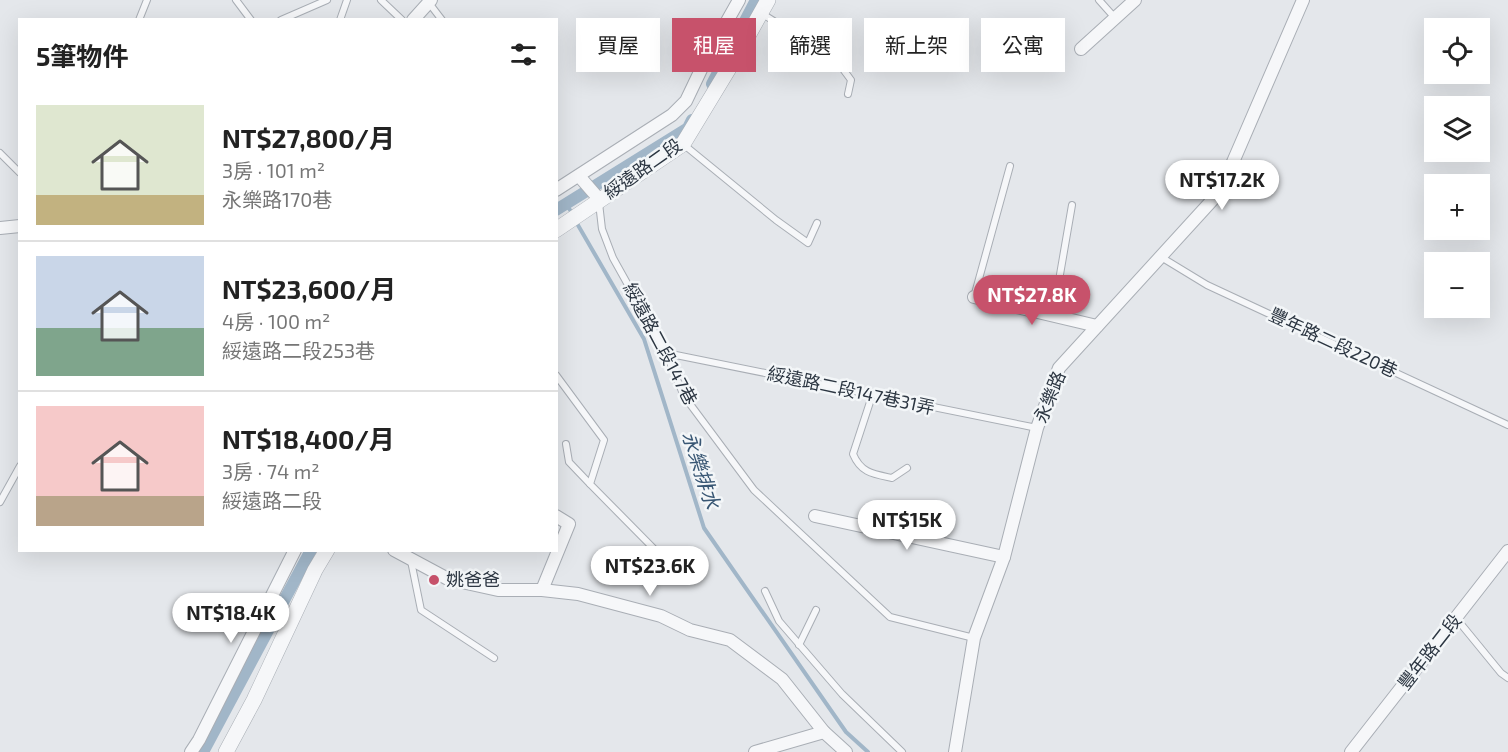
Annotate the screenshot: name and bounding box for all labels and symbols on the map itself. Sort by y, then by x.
street label: 綏遠路二段 [599,133,686,203]
pin: NT$17.2K [1160,160,1284,211]
pin: NT$27.8K [970,275,1094,326]
street label: 綏遠路二段147巷 [619,279,702,408]
street label: 豐年路二段220巷 [1266,303,1401,381]
street label: 綏遠路二段147巷31弄 [765,362,937,419]
street label: 永樂路 [1029,367,1069,426]
water label: 永樂排水 [678,428,726,512]
pin: NT$15K [858,500,956,551]
pin: NT$23.6K [588,546,712,597]
place label: 姚爸爸 [446,568,500,590]
marker: 姚爸爸 [427,573,441,587]
pin: NT$18.4K [169,593,293,644]
street label: 豐年路二段 [1393,609,1466,694]

